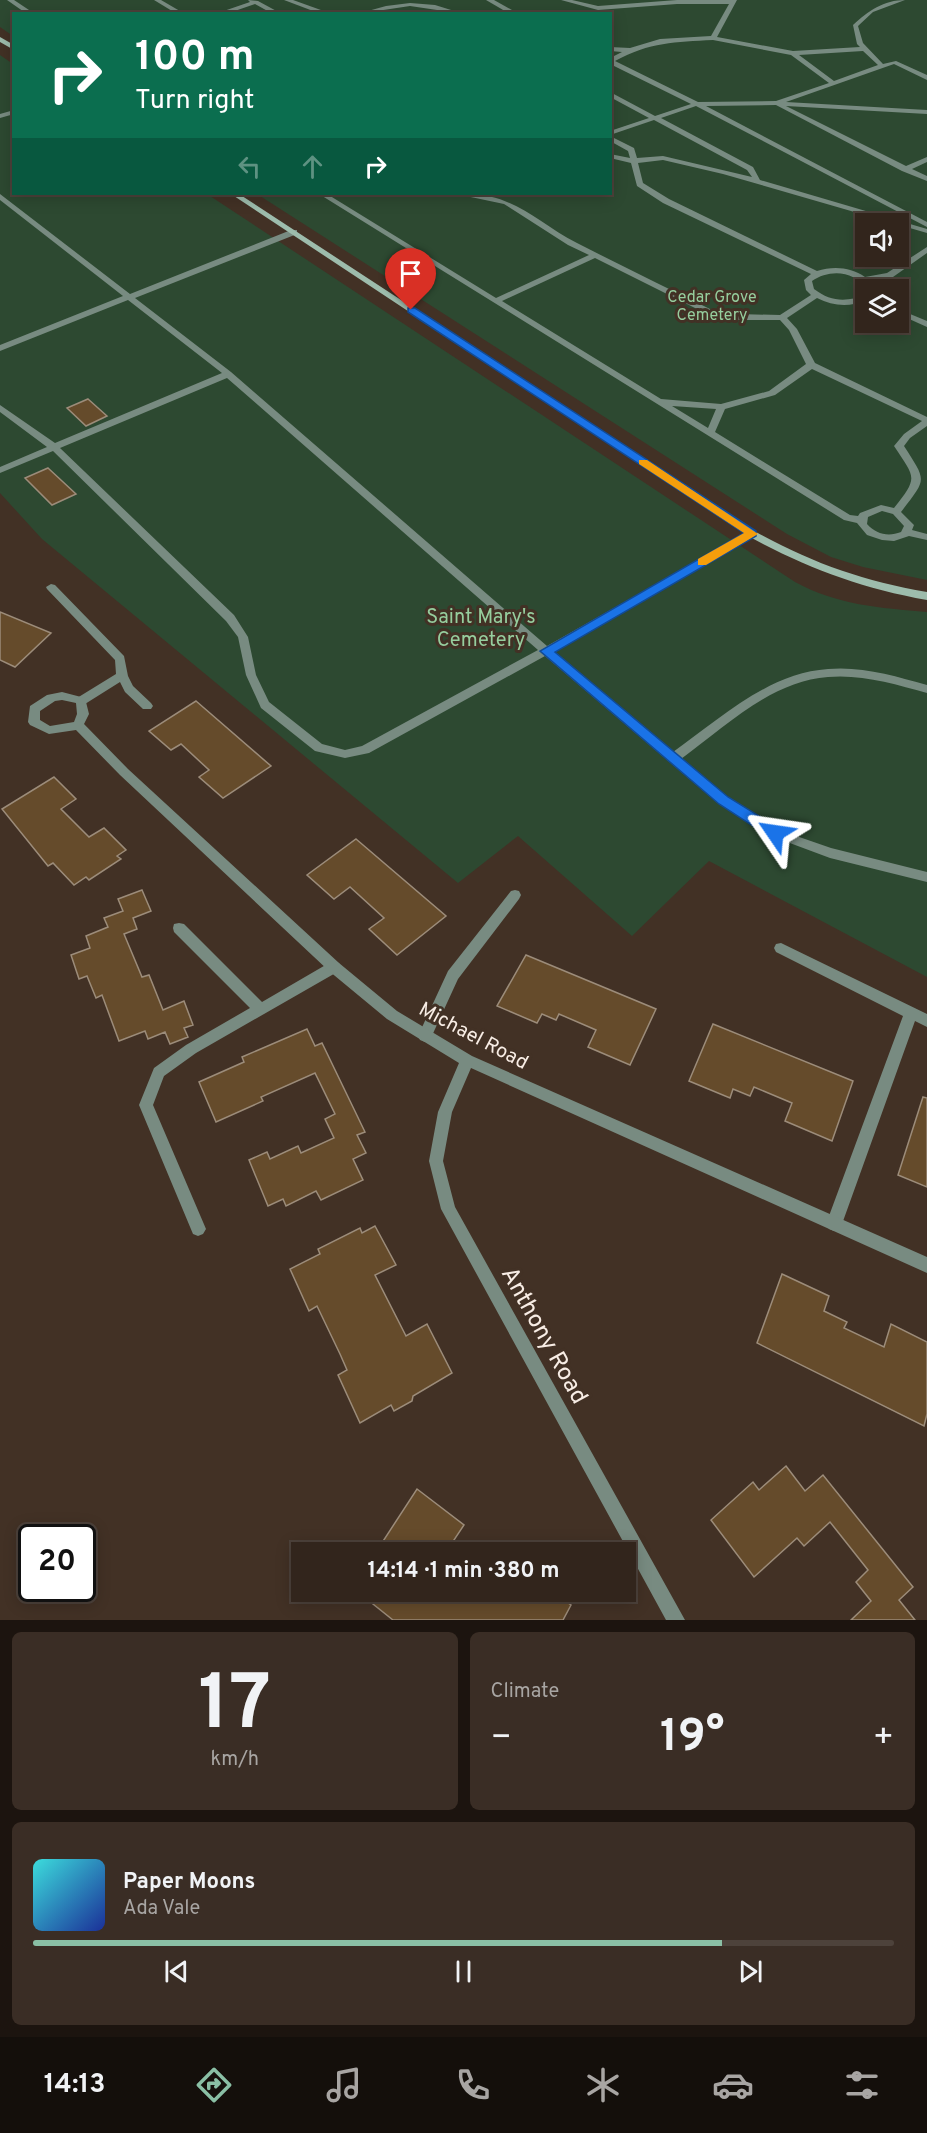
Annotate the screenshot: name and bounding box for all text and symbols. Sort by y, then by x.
text: 100 m [135,32,254,85]
icon: right [36,36,114,114]
text: Turn right [135,84,254,118]
icon: left [233,150,266,183]
icon: ahead [296,150,329,183]
icon: right [359,150,392,183]
map controls [855,213,909,333]
button: sound [855,213,909,267]
pin [385,248,436,310]
icon: arrive [394,257,427,290]
button: layers [855,279,909,333]
park label: Cedar Grove Cemetery [667,288,757,326]
park label: Saint Mary's Cemetery [426,605,536,654]
position arrow [743,801,807,865]
street label: Michael Road [414,997,532,1076]
street label: Anthony Road [493,1262,593,1410]
speed limit sign: 20 [18,1524,96,1602]
text: 14:14 · 1 min · 380 m [367,1558,560,1585]
text: 17 [198,1658,271,1757]
text: Climate [491,1679,559,1705]
text: 19° [660,1710,724,1767]
text: − [491,1718,512,1760]
text: + [873,1718,894,1760]
text: km/h [210,1747,259,1773]
text: Paper Moons [123,1869,255,1896]
text: Ada Vale [123,1896,200,1922]
icon: previous [160,1955,193,1988]
icon: pause [447,1955,480,1988]
icon: next [734,1955,767,1988]
icon: directions [193,2064,235,2106]
icon: music [323,2064,365,2106]
icon: phone [452,2064,494,2106]
icon: climate [582,2064,624,2106]
icon: car [712,2064,754,2106]
icon: filters [841,2064,883,2106]
text: 14:13 [44,2068,106,2102]

